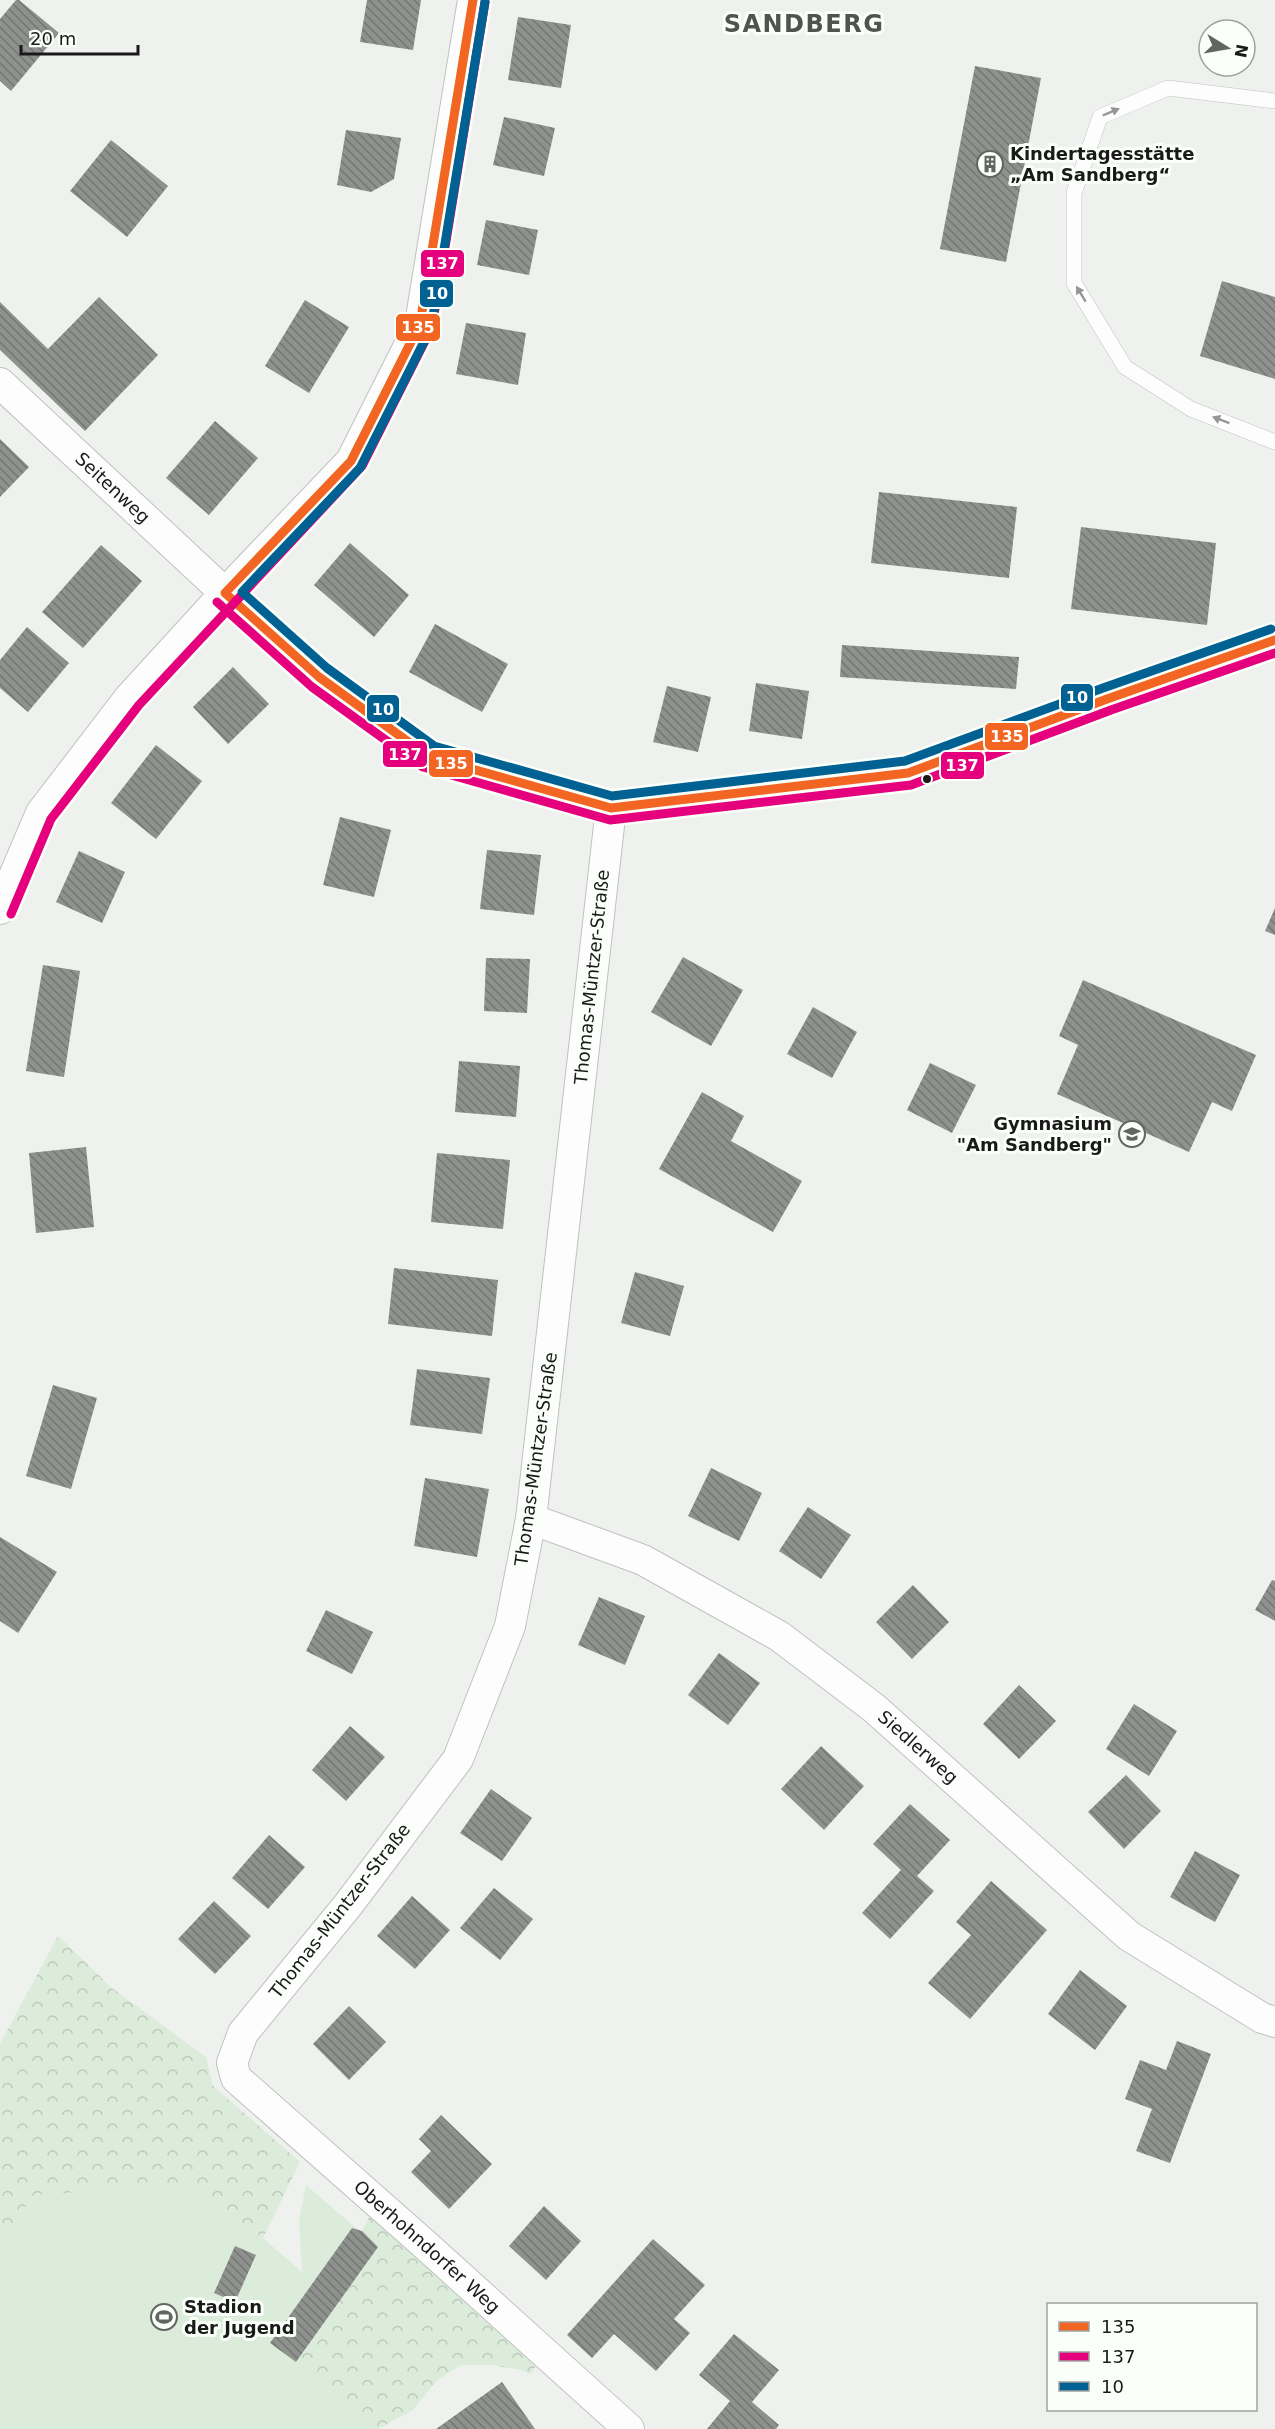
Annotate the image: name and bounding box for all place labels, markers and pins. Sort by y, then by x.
place label: Kindertagesstätte „Am Sandberg“ [1010,143,1194,185]
building icon: Kindertagesstätte „Am Sandberg“ [975,149,1005,179]
unlabelled marker [921,773,933,785]
place label: Gymnasium "Am Sandberg" [957,1113,1112,1155]
school or university icon: Gymnasium "Am Sandberg" [1117,1119,1147,1149]
place label: Stadion der Jugend [184,2296,295,2338]
sports icon: Stadion der Jugend [149,2302,179,2332]

